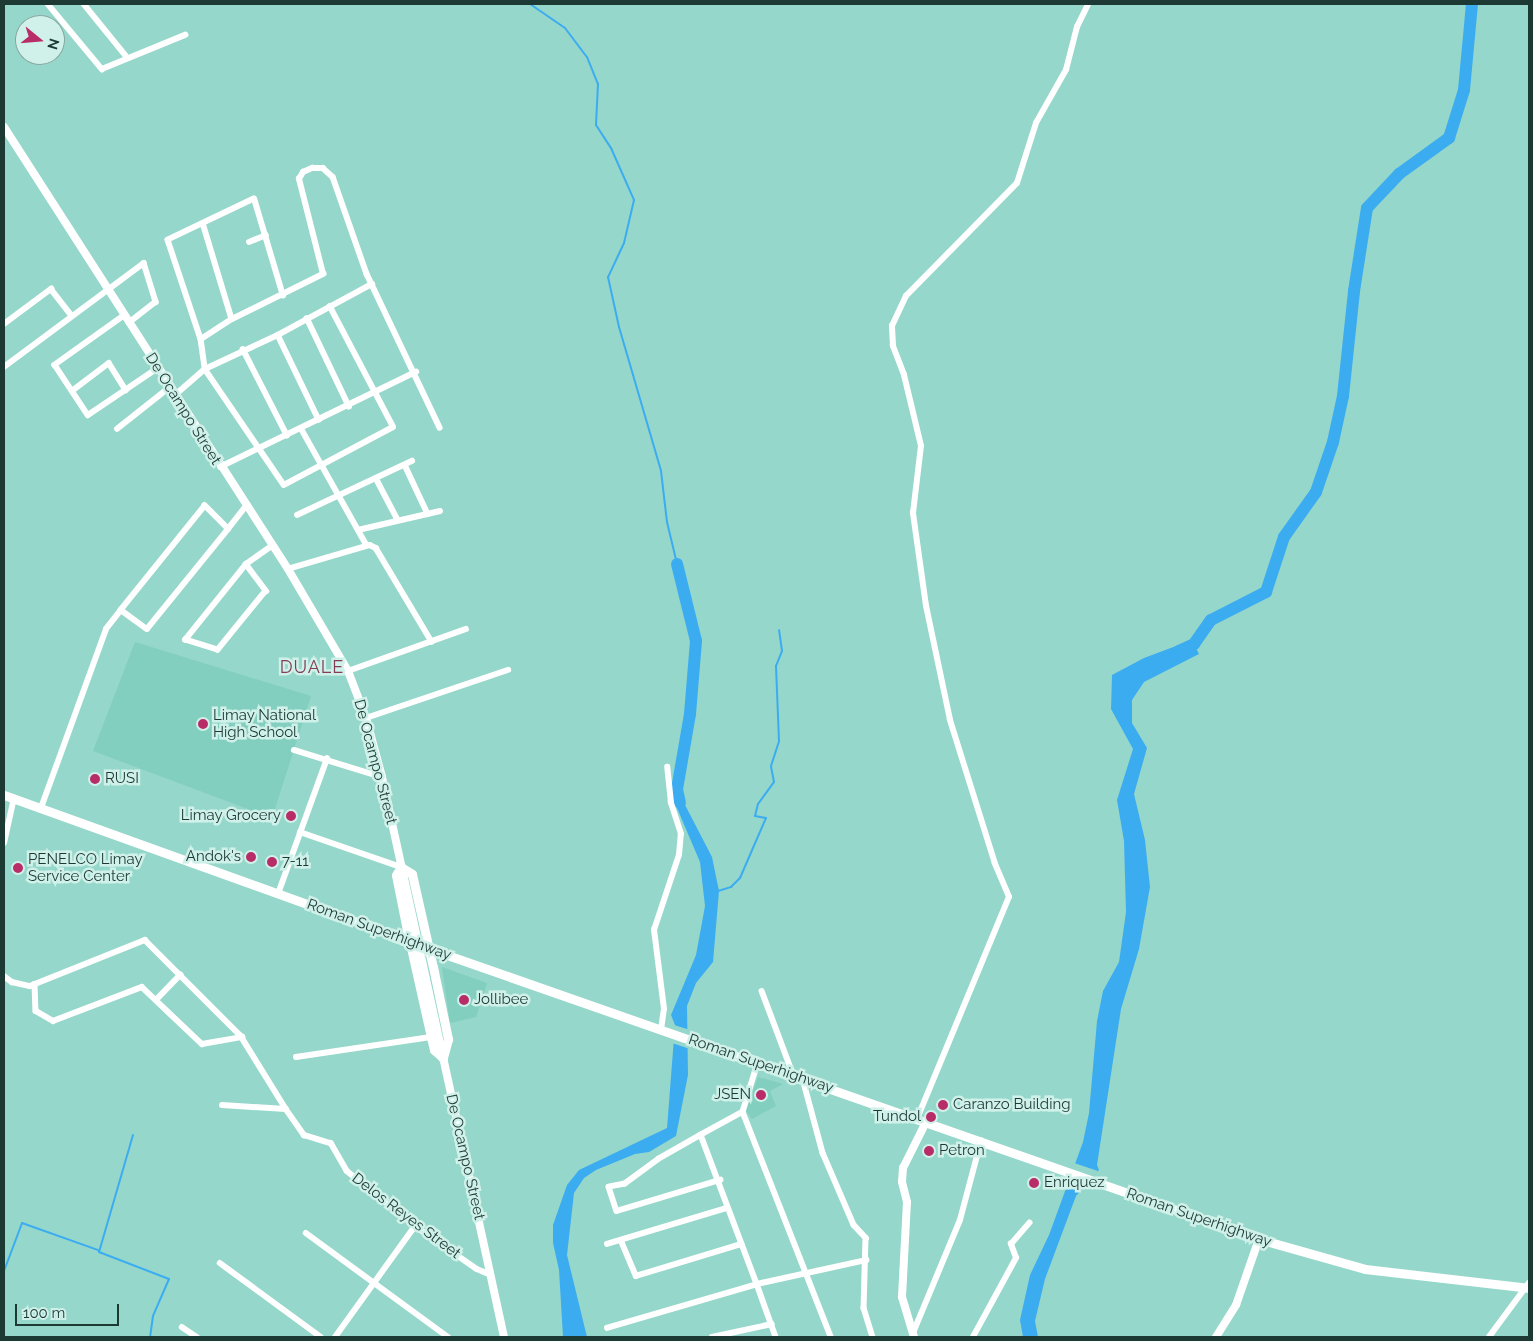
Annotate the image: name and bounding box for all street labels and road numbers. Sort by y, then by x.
street label: De Ocampo Street [141,350,225,468]
street label: De Ocampo Street [350,698,400,826]
street label: Roman Superhighway [304,896,454,964]
street label: Roman Superhighway [686,1031,836,1097]
street label: De Ocampo Street [442,1092,488,1222]
street label: Delos Reyes Street [348,1169,464,1263]
street label: Roman Superhighway [1124,1185,1274,1251]

